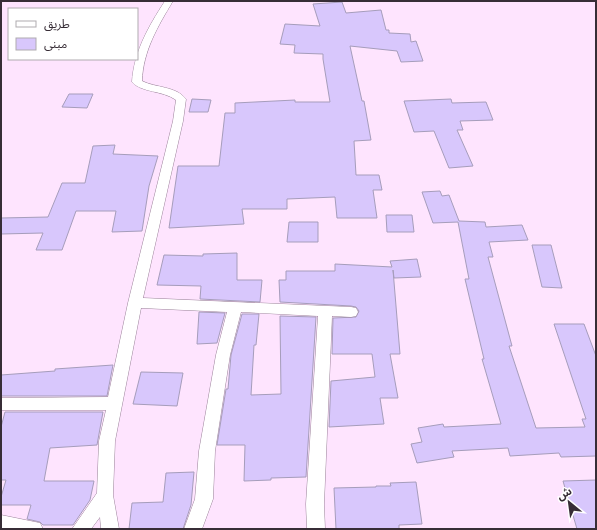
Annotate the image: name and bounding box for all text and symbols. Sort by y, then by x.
legend [8,8,138,60]
text: طريق [44,17,70,32]
text: مبنى [44,37,67,51]
north arrow [549,482,589,522]
text: ش [555,484,574,503]

